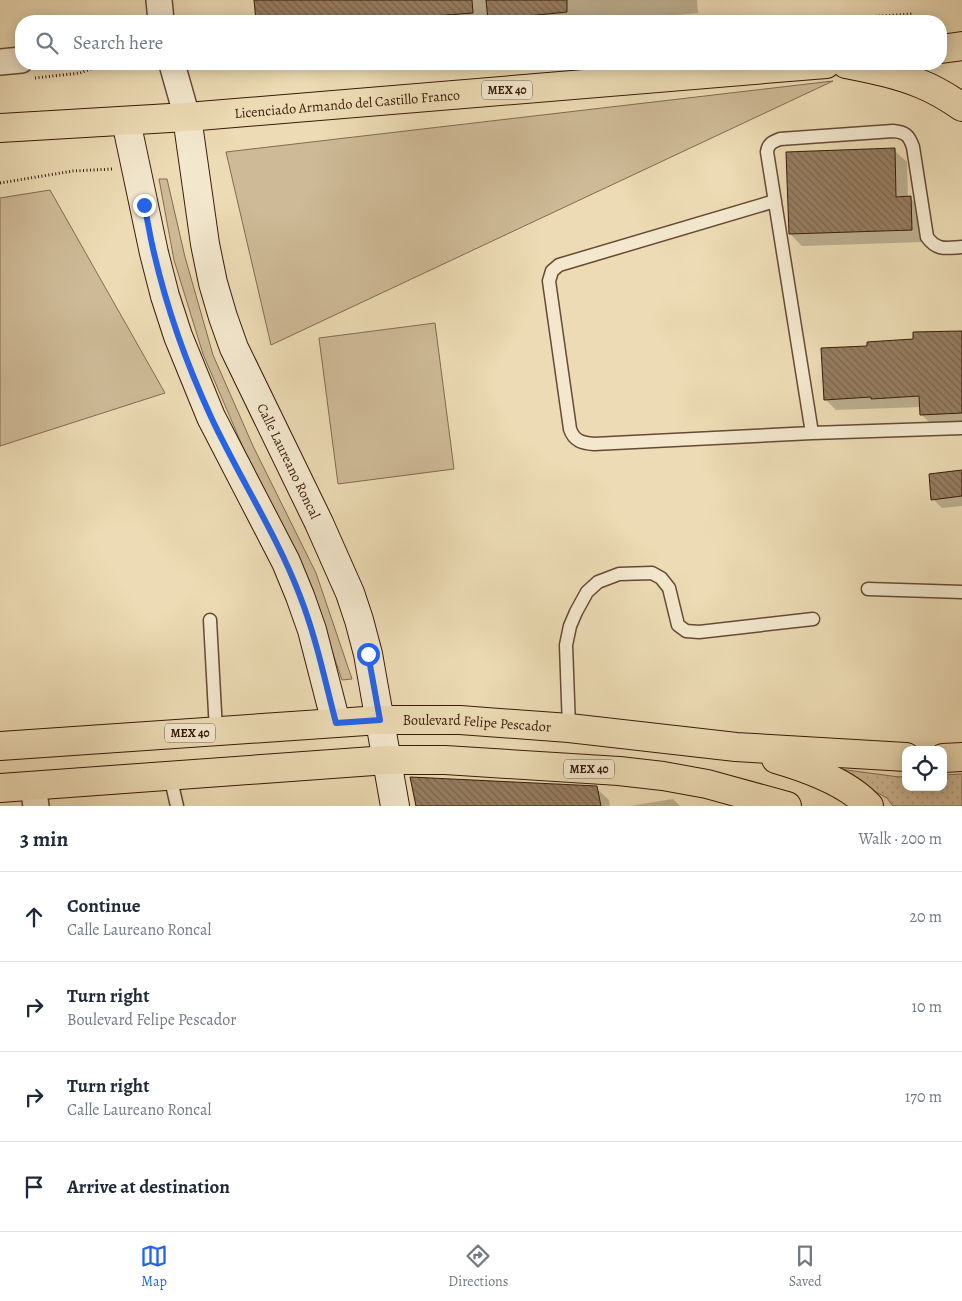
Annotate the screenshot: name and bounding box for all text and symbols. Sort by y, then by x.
search box [15,15,947,70]
icon: search [33,29,61,57]
text: Search here [73,30,163,56]
road number: MEX 40 [482,80,532,100]
street label: Licenciado Armando del Castillo Franco [234,85,461,123]
route end [133,194,156,217]
street label: Calle Laureano Roncal [252,400,325,523]
route start [357,643,380,666]
street label: Boulevard Felipe Pescador [403,711,552,737]
road number: MEX 40 [165,724,215,742]
map controls [902,746,947,791]
button: locate [902,746,947,791]
road number: MEX 40 [564,760,614,779]
text: 3 min [20,825,68,853]
text: Walk · 200 m [858,828,942,850]
text: Continue [67,893,141,919]
icon: ahead [20,903,48,931]
text: 20 m [909,906,942,928]
text: Calle Laureano Roncal [67,919,211,941]
text: Turn right [67,983,149,1009]
icon: right [20,993,48,1021]
text: 10 m [912,996,942,1018]
text: Boulevard Felipe Pescador [67,1009,236,1031]
text: Turn right [67,1073,149,1099]
icon: right [20,1083,48,1111]
text: 170 m [905,1086,942,1108]
text: Calle Laureano Roncal [67,1099,211,1121]
icon: arrive [20,1173,48,1201]
text: Arrive at destination [67,1174,230,1200]
tab: Map [140,1242,168,1291]
tab: Directions [448,1242,508,1291]
tab: Saved [789,1242,822,1291]

